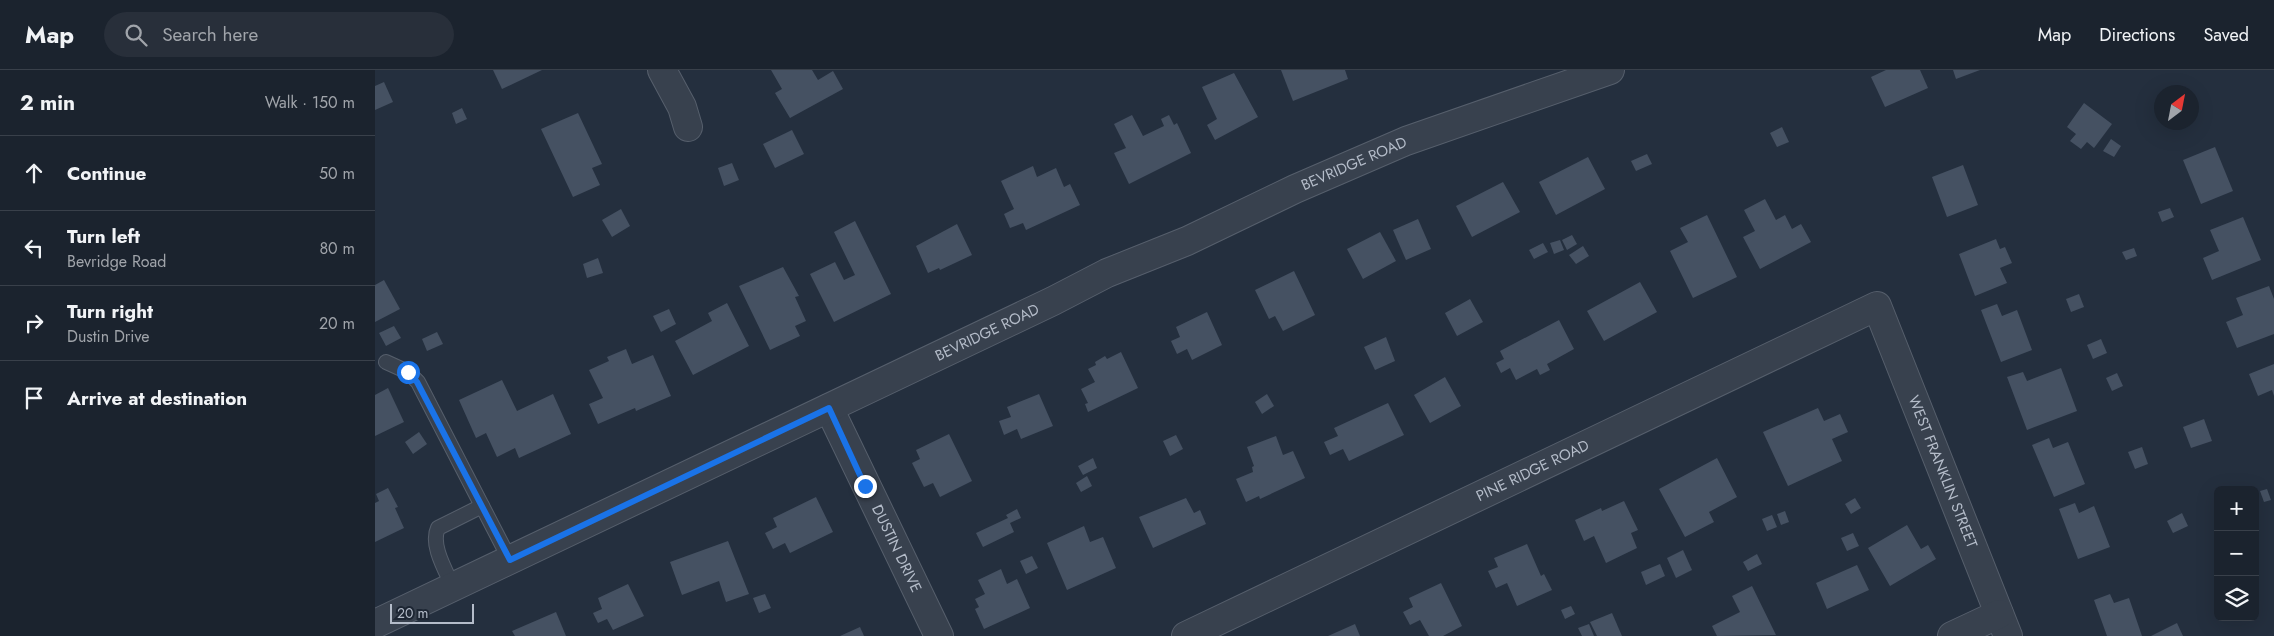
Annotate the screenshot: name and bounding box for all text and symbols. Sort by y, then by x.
search box [104,12,454,57]
text: Map [25,17,74,52]
icon: search [122,21,150,49]
text: Search here [162,21,258,48]
text: Map [2038,22,2071,48]
text: Directions [2099,22,2175,48]
text: Saved [2203,22,2249,48]
north arrow [2154,85,2199,130]
text: 2 min [20,88,75,118]
text: Walk · 150 m [265,91,355,114]
street label: BEVRIDGE ROAD [1298,131,1410,196]
icon: ahead [20,159,48,187]
text: Continue [67,160,146,187]
text: 50 m [319,162,355,185]
text: Turn left [67,223,140,250]
icon: left [20,234,48,262]
text: 80 m [319,237,355,260]
text: Bevridge Road [67,250,166,273]
text: Turn right [67,298,153,325]
street label: BEVRIDGE ROAD [931,298,1043,367]
icon: right [20,309,48,337]
text: 20 m [319,312,355,335]
text: Dustin Drive [67,325,150,348]
route start [397,361,420,384]
icon: arrive [20,384,48,412]
text: Arrive at destination [67,385,247,412]
street label: WEST FRANKLIN STREET [1903,392,1983,551]
street label: PINE RIDGE ROAD [1472,434,1593,507]
route end [854,475,877,498]
map controls [2214,486,2259,621]
button: + [2214,486,2259,531]
street label: DUSTIN DRIVE [866,501,927,596]
button: − [2214,531,2259,576]
button: layers [2214,576,2259,621]
scale bar [390,601,474,624]
text: 20 m [397,603,429,623]

